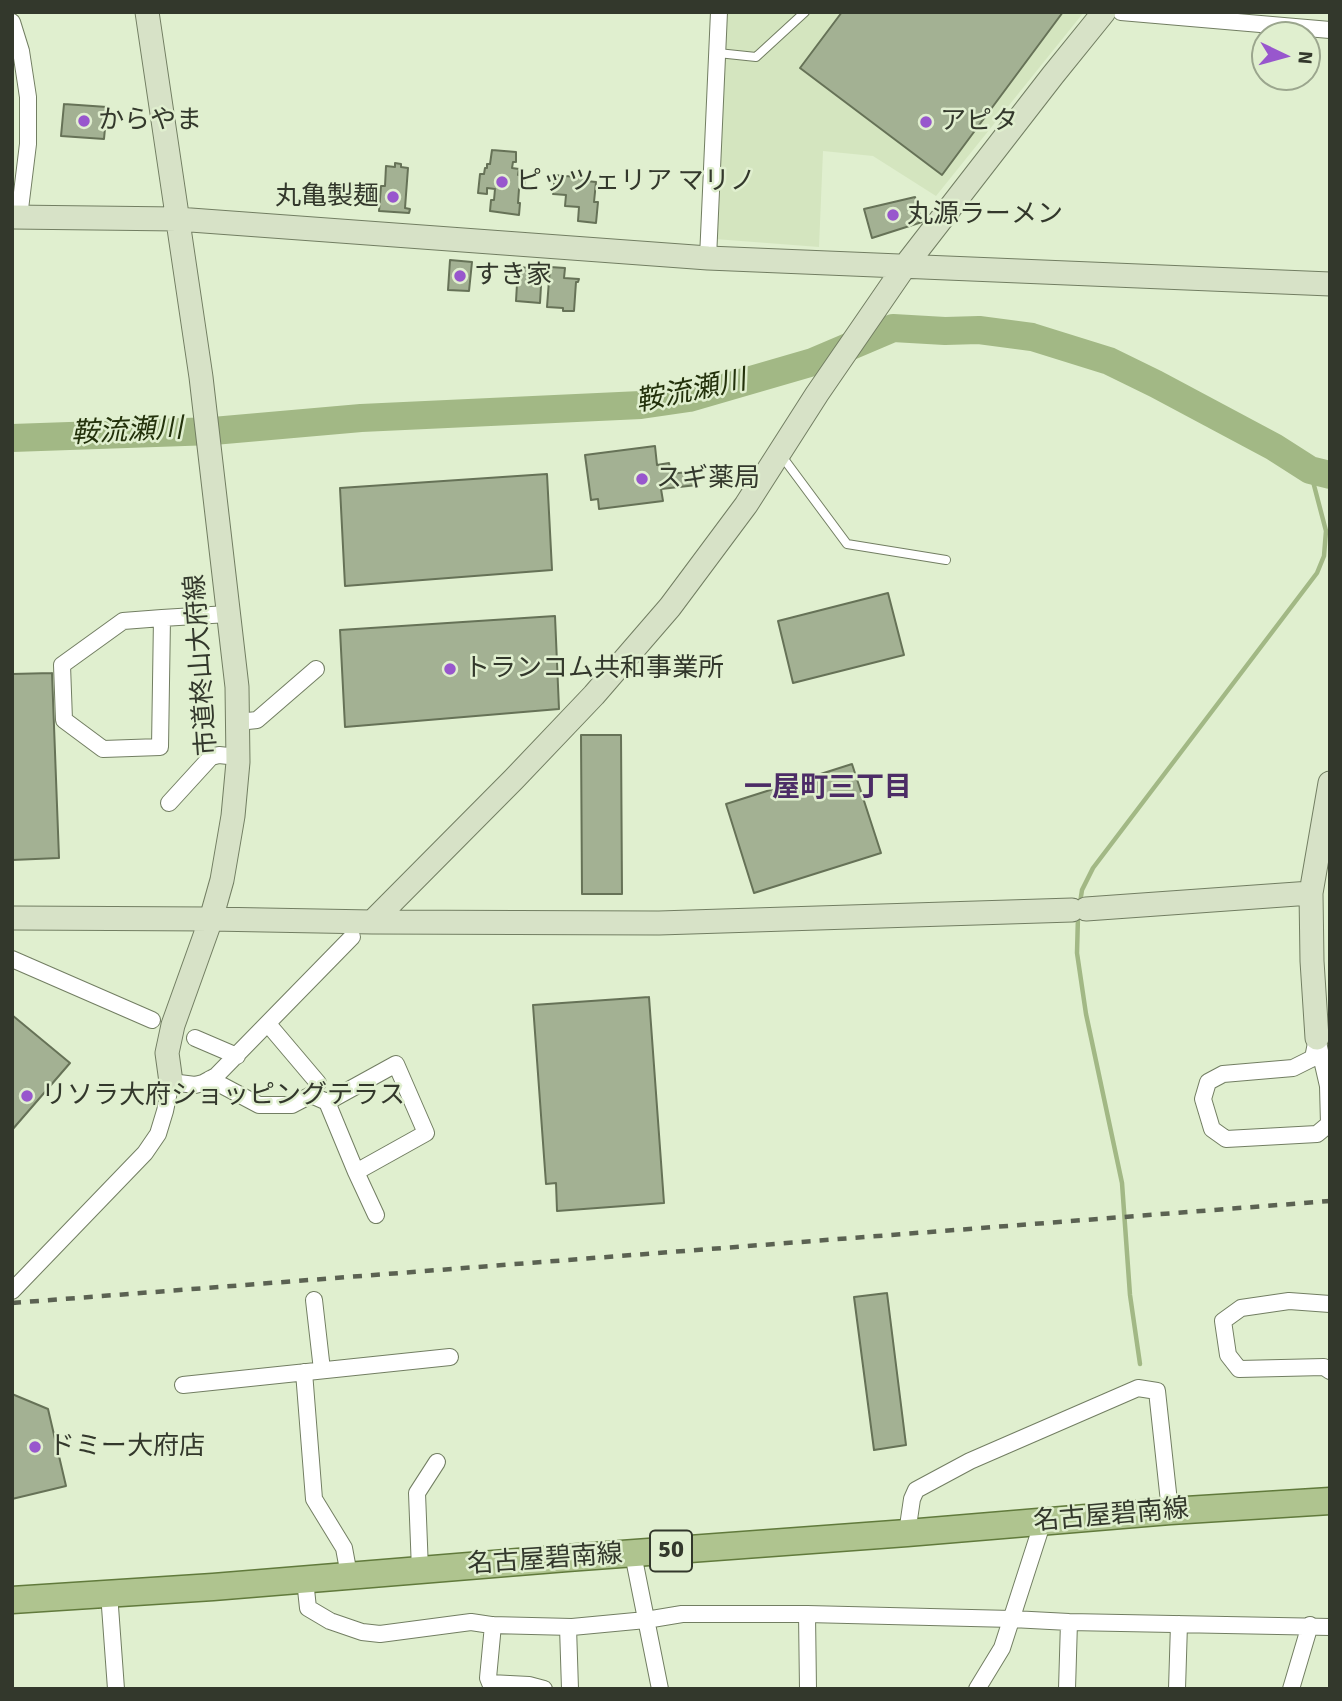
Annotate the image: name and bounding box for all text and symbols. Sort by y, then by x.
north arrow [1251,21,1321,91]
text: N [1292,50,1317,65]
place label: からやま [98,105,202,137]
place label: アピタ [940,106,1018,138]
marker: からやま [76,113,92,129]
marker: アピタ [918,114,934,130]
place label: ピッツェリア マリノ [516,166,756,198]
marker: ピッツェリア マリノ [494,174,510,190]
place label: 丸亀製麺 [275,181,379,213]
marker: 丸亀製麺 [385,189,401,205]
place label: 丸源ラーメン [907,199,1063,231]
marker: 丸源ラーメン [885,207,901,223]
place label: すき家 [474,260,552,292]
marker: すき家 [452,268,468,284]
water label: 鞍流瀬川 [633,364,749,420]
water label: 鞍流瀬川 [70,412,184,452]
place label: スギ薬局 [656,463,760,495]
marker: スギ薬局 [634,471,650,487]
street label: 市道柊山大府線 [180,573,224,757]
place label: トランコム共和事業所 [464,653,724,685]
marker: トランコム共和事業所 [442,661,458,677]
district label: 一屋町三丁目 [744,772,912,806]
place label: リソラ大府ショッピングテラス [41,1080,405,1112]
marker: リソラ大府ショッピングテラス [19,1088,35,1104]
place label: ドミー大府店 [49,1431,205,1463]
marker: ドミー大府店 [27,1439,43,1455]
street label: 名古屋碧南線 [1032,1494,1190,1538]
road number: 50 [650,1531,692,1572]
street label: 名古屋碧南線 [466,1539,624,1581]

